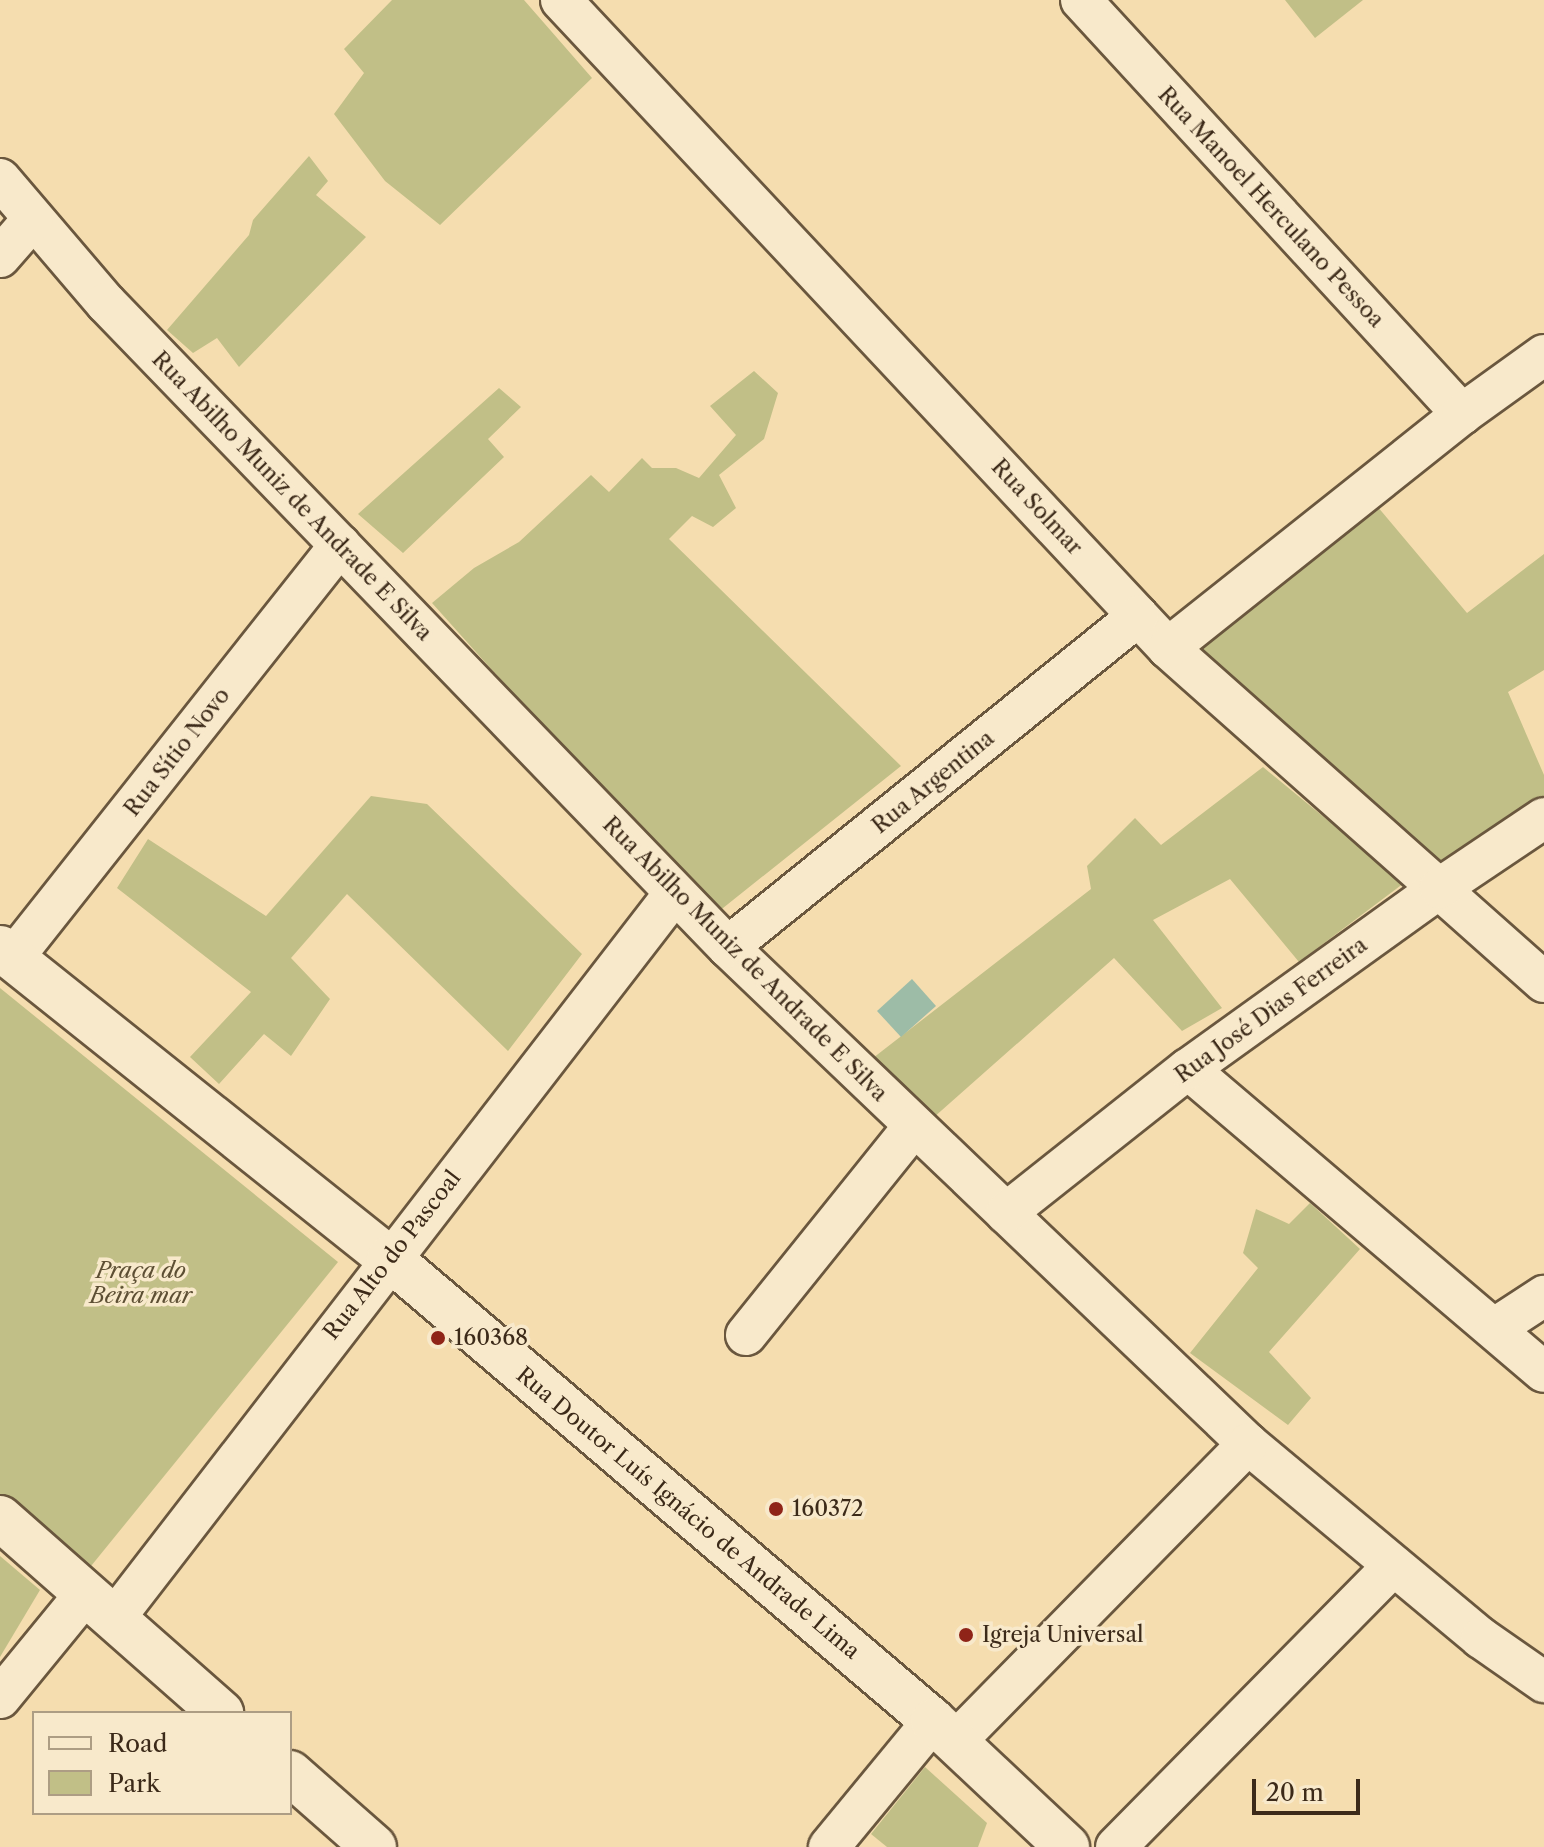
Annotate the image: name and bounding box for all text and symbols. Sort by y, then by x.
street label: Rua Manoel Herculano Pessoa [1152,81,1390,333]
street label: Rua Abilho Muniz de Andrade E Silva [146,345,438,647]
street label: Rua Solmar [986,454,1088,560]
street label: Rua Sítio Novo [119,682,235,822]
street label: Rua Argentina [866,725,1000,839]
street label: Rua Abilho Muniz de Andrade E Silva [596,810,894,1108]
street label: Rua José Dias Ferreira [1170,931,1372,1089]
street label: Rua Alto do Pascoal [317,1165,467,1345]
park label: Praça do Beira mar [90,1257,192,1308]
place label: 160368 [454,1325,528,1351]
marker: 160368 [429,1329,447,1347]
street label: Rua Doutor Luís Ignácio de Andrade Lima [510,1361,866,1665]
place label: 160372 [792,1496,864,1522]
marker: 160372 [767,1500,785,1518]
place label: Igreja Universal [982,1622,1144,1648]
marker: Igreja Universal [957,1626,975,1644]
legend [32,1711,292,1815]
text: Road [108,1729,167,1758]
scale bar [1256,1763,1364,1813]
text: Park [108,1769,160,1798]
text: 20 m [1266,1778,1324,1807]

